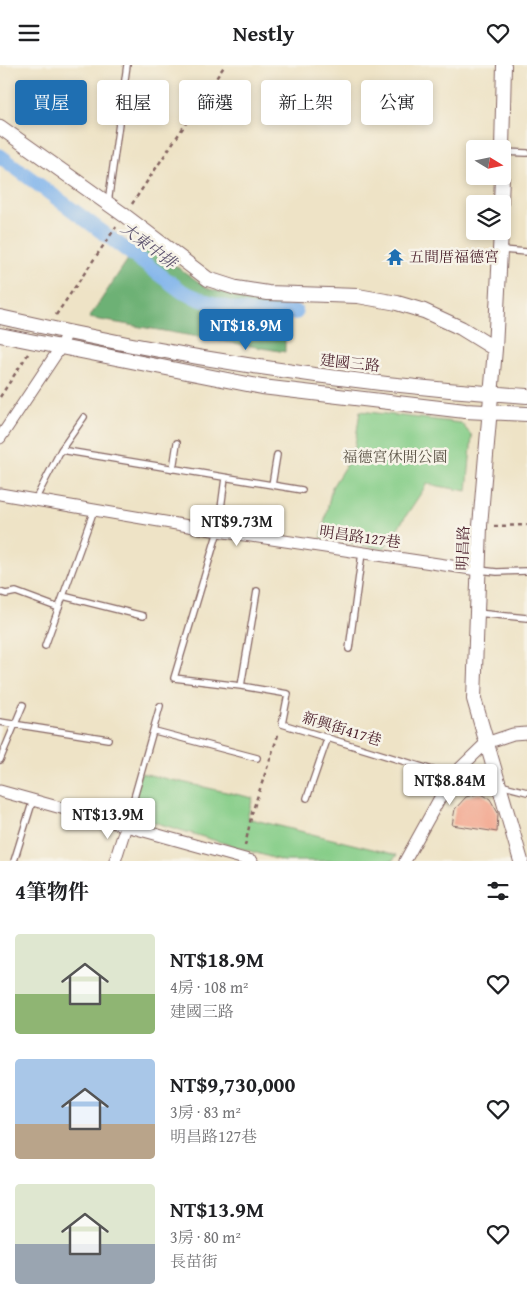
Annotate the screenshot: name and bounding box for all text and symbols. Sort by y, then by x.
text: Nestly [233,17,294,49]
icon: menu [15,19,43,47]
icon: heart [484,19,512,47]
chip: 買屋 [15,80,87,125]
chip: 租屋 [97,80,169,125]
chip: 篩選 [179,80,251,125]
chip: 新上架 [261,80,351,125]
chip: 公寓 [361,80,433,125]
north arrow [466,140,511,185]
map controls [466,140,511,240]
button: layers [466,195,511,240]
water label: 大東中排 [116,216,183,275]
place label: 五間厝福德宮 [409,246,499,267]
temple icon: 五間厝福德宮 [385,247,405,267]
pin: NT$18.9M [194,309,298,351]
text: NT$18.9M [210,313,282,337]
street label: 建國三路 [319,349,381,376]
park label: 福德宮休閒公園 [342,446,448,467]
pin: NT$9.73M [185,505,289,547]
text: NT$9.73M [201,509,273,533]
street label: 明昌路127巷 [318,520,402,553]
street label: 明昌路 [451,525,474,571]
street label: 新興街417巷 [300,707,384,751]
pin: NT$8.84M [398,763,502,806]
text: NT$8.84M [414,768,486,792]
pin: NT$13.9M [56,797,160,840]
text: NT$13.9M [72,802,144,826]
text: 4筆物件 [15,876,89,907]
icon: filters [484,877,512,905]
text: NT$18.9M [170,944,264,975]
icon: home [55,954,115,1014]
icon: heart [484,970,512,998]
text: 4房 · 108 m² [170,975,249,999]
text: 建國三路 [170,999,234,1023]
text: NT$9,730,000 [170,1069,295,1100]
icon: home [55,1079,115,1139]
icon: heart [484,1095,512,1123]
text: 3房 · 83 m² [170,1100,241,1124]
text: 明昌路127巷 [170,1124,257,1148]
text: NT$13.9M [170,1194,264,1225]
icon: home [55,1204,115,1264]
icon: heart [484,1220,512,1248]
text: 3房 · 80 m² [170,1225,241,1249]
text: 長苗街 [170,1249,218,1273]

